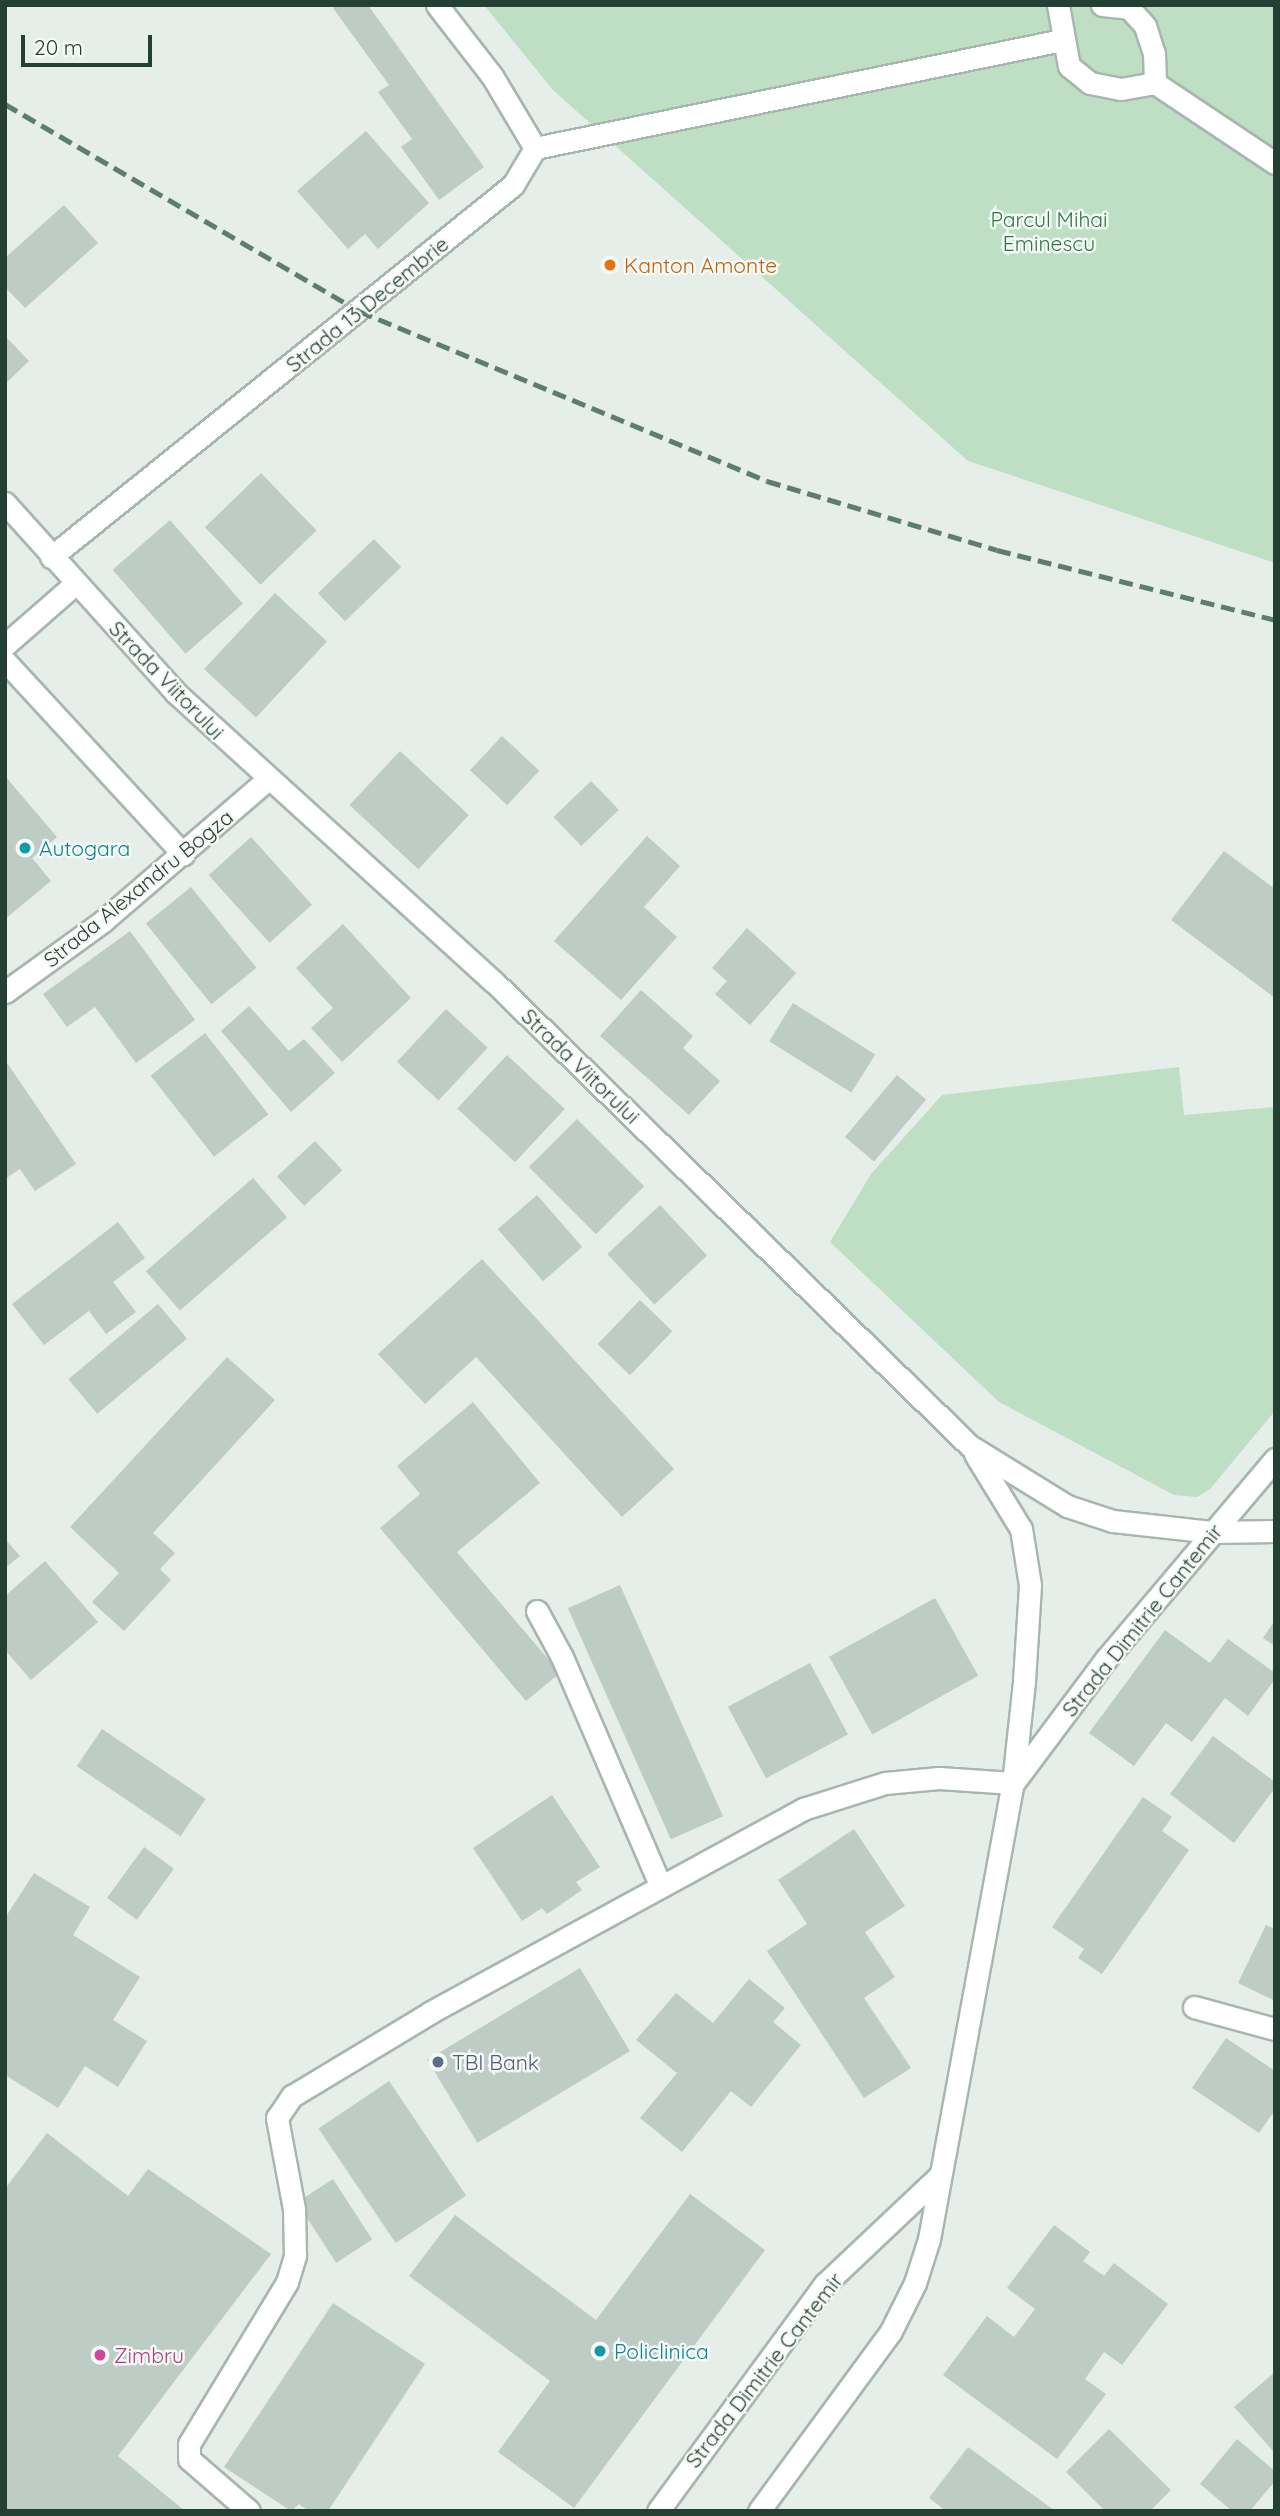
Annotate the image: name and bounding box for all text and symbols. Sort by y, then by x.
scale bar [24,21,156,65]
text: 20 m [34,34,83,60]
park label: Parcul Mihai Eminescu [990,206,1108,256]
street label: Strada 13 Decembrie [281,231,453,377]
place label: Kanton Amonte [624,252,777,278]
marker: Kanton Amonte [602,257,618,273]
street label: Strada Viitorului [104,616,230,744]
street label: Strada Alexandru Bogza [38,804,238,972]
place label: Autogara [39,835,130,861]
marker: Autogara [17,840,33,856]
street label: Strada Viitorului [517,1003,645,1129]
street label: Strada Dimitrie Cantemir [1057,1519,1227,1721]
place label: TBI Bank [452,2049,539,2075]
marker: TBI Bank [430,2054,446,2070]
street label: Strada Dimitrie Cantemir [680,2268,848,2472]
place label: Policlinica [614,2338,709,2364]
place label: Zimbru [114,2342,184,2368]
marker: Policlinica [592,2343,608,2359]
marker: Zimbru [92,2347,108,2363]

